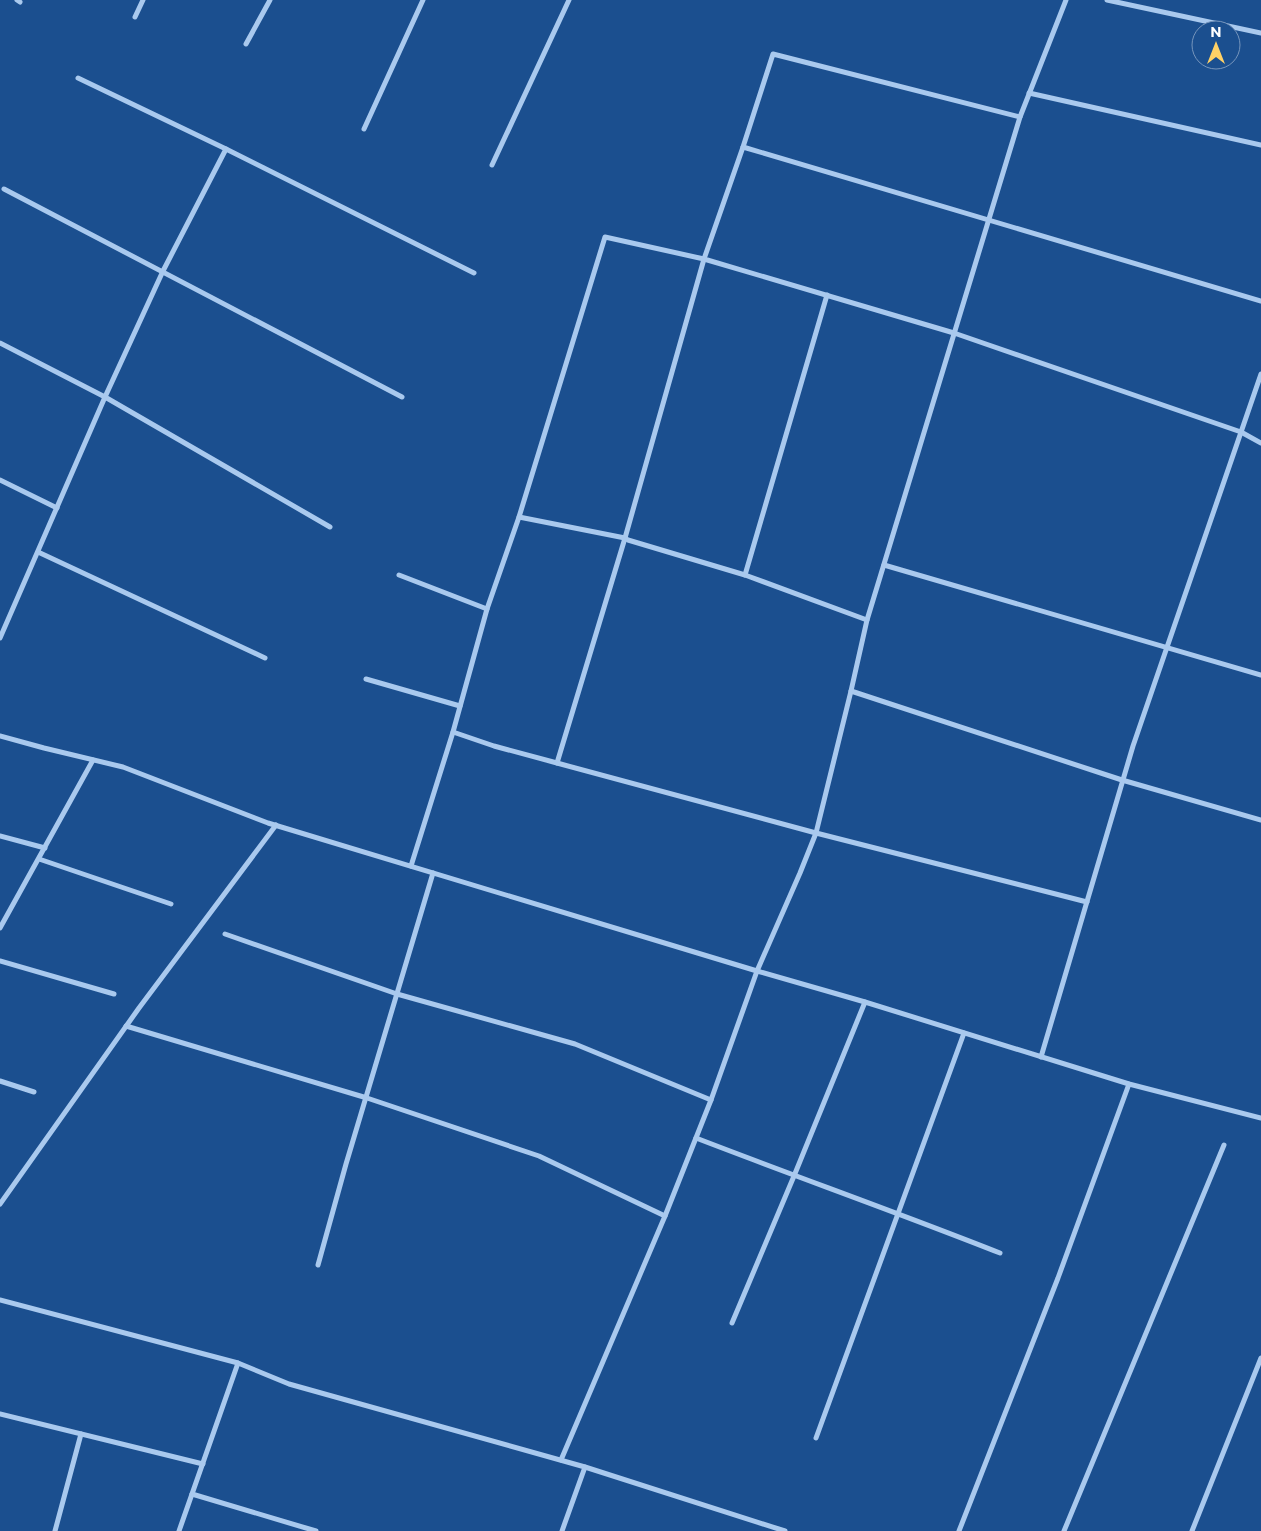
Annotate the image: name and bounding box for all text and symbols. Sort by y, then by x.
north arrow [1191,20,1241,70]
text: N [1210,23,1222,41]

